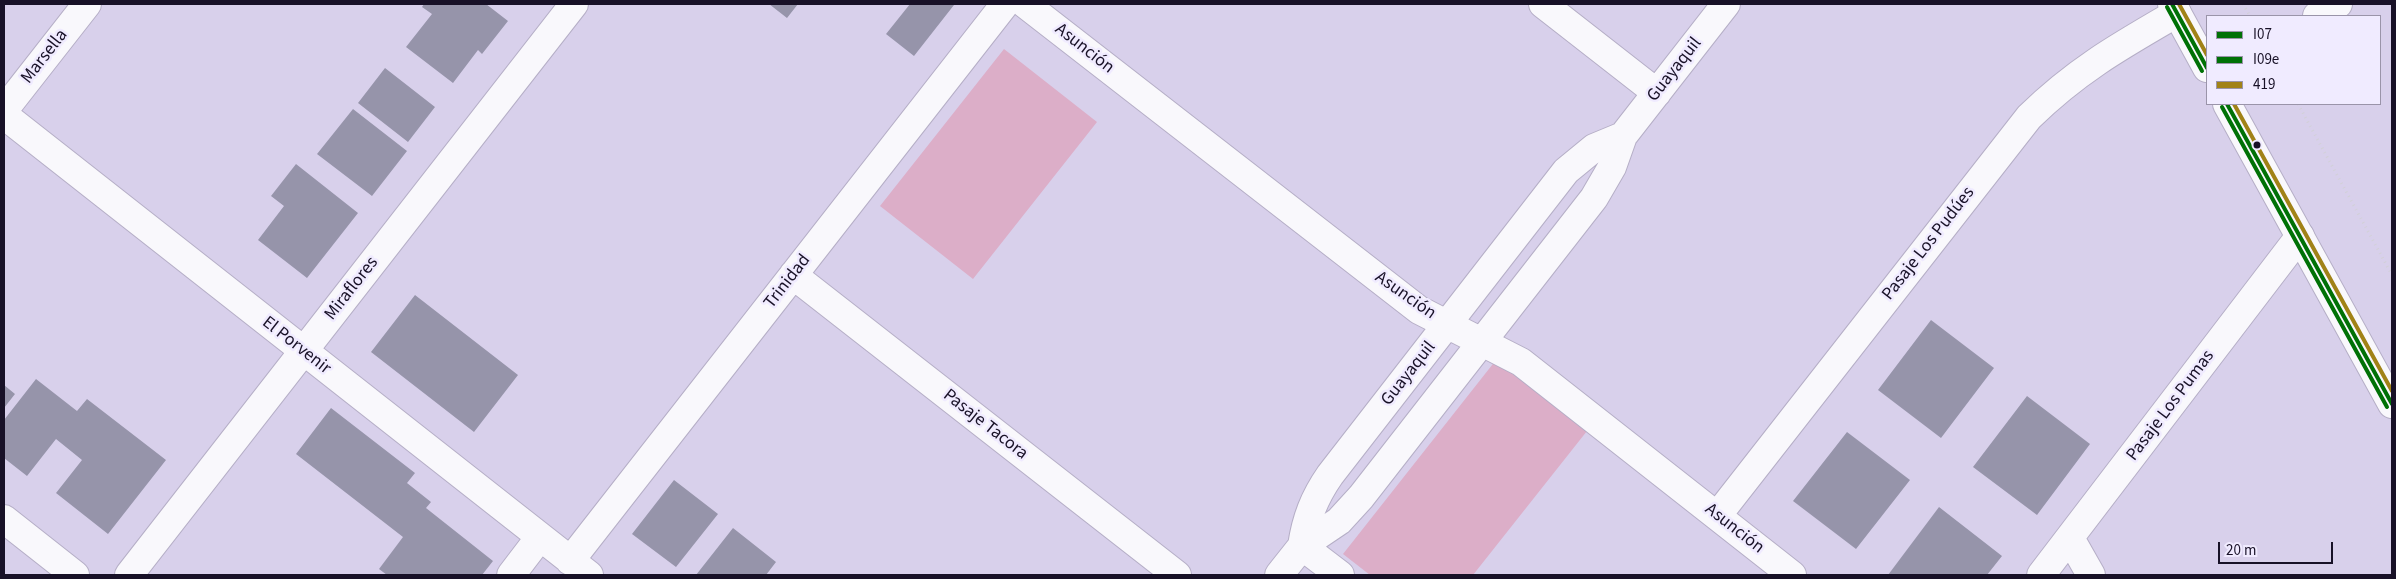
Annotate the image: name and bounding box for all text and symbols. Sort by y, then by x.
legend [2206,15,2381,105]
street label: Asunción [1050,19,1118,79]
text: I07 [2253,24,2272,45]
street label: Marsella [17,26,73,88]
street label: Guayaquil [1643,33,1707,107]
text: I09e [2253,49,2279,70]
text: 419 [2253,74,2275,95]
unlabelled marker [2252,140,2262,150]
street label: Pasaje Los Pudúes [1878,183,1980,305]
street label: Trinidad [760,251,816,313]
street label: Miraflores [321,253,383,325]
street label: Asunción [1370,267,1440,325]
street label: El Porvenir [257,312,335,380]
street label: Guayaquil [1377,337,1441,411]
street label: Pasaje Los Pumas [2122,346,2220,466]
street label: Pasaje Tacora [938,385,1032,465]
street label: Asunción [1700,499,1768,559]
scale bar [2221,532,2336,564]
text: 20 m [2226,540,2256,561]

